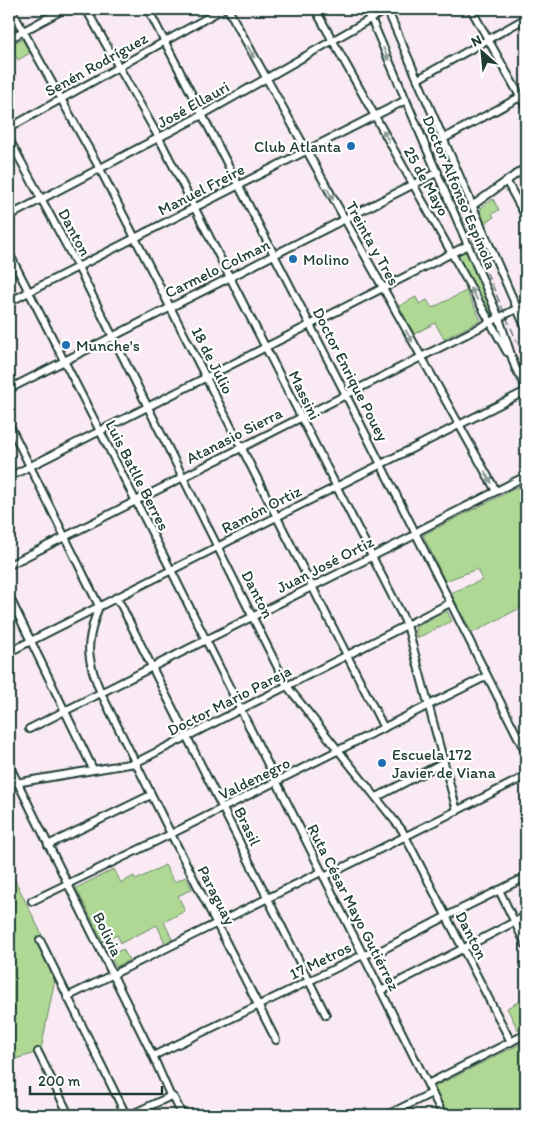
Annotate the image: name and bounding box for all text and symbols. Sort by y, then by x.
street label: Senén Rodríguez [41,28,152,101]
north arrow [458,28,508,78]
text: N [468,31,484,51]
one-way arrow [247,44,255,59]
one-way arrow [383,46,391,61]
street label: José Ellauri [154,77,233,132]
street label: Doctor Alfonso Espínola [418,112,501,272]
one-way arrow [382,129,390,144]
place label: Club Atlanta [254,137,342,156]
marker: Club Atlanta [345,140,357,152]
street label: 25 de Mayo [400,143,453,219]
street label: Manuel Freire [155,159,248,219]
one-way arrow [326,186,334,201]
street label: Treinta y Tres [342,198,403,289]
street label: Danton [54,205,95,259]
street label: Carmelo Colman [162,235,273,302]
place label: Molino [303,250,349,269]
marker: Molino [287,253,299,265]
one-way arrow [469,287,478,300]
street label: Doctor Enrique Pouey [309,304,393,445]
street label: 18 de Julio [187,323,238,397]
one-way arrow [405,328,413,343]
place label: Munche's [76,336,140,355]
marker: Munche's [60,339,72,351]
street label: Massini [285,368,325,423]
street label: Atanasio Sierra [183,403,286,468]
street label: Luis Batlle Berres [102,417,174,534]
one-way arrow [484,470,492,485]
street label: Ramón Ortiz [218,481,305,538]
street label: Juan José Ortiz [274,532,378,597]
street label: Danton [237,567,278,621]
street label: Doctor Mario Pareja [164,661,294,740]
place label: Escuela 172 Javier de Viana [392,745,496,782]
street label: Valdenegro [215,753,293,804]
marker: Escuela 172 Javier de Viana [376,757,388,769]
street label: Brasil [230,804,265,849]
street label: Ruta César Mayo Gutiérrez [303,821,404,994]
street label: Paraguay [194,862,240,928]
street label: Danton [451,908,492,962]
street label: Bolivia [89,909,127,960]
street label: 17 Metros [286,937,354,984]
scale bar [30,1064,162,1096]
text: 200 m [38,1072,81,1090]

